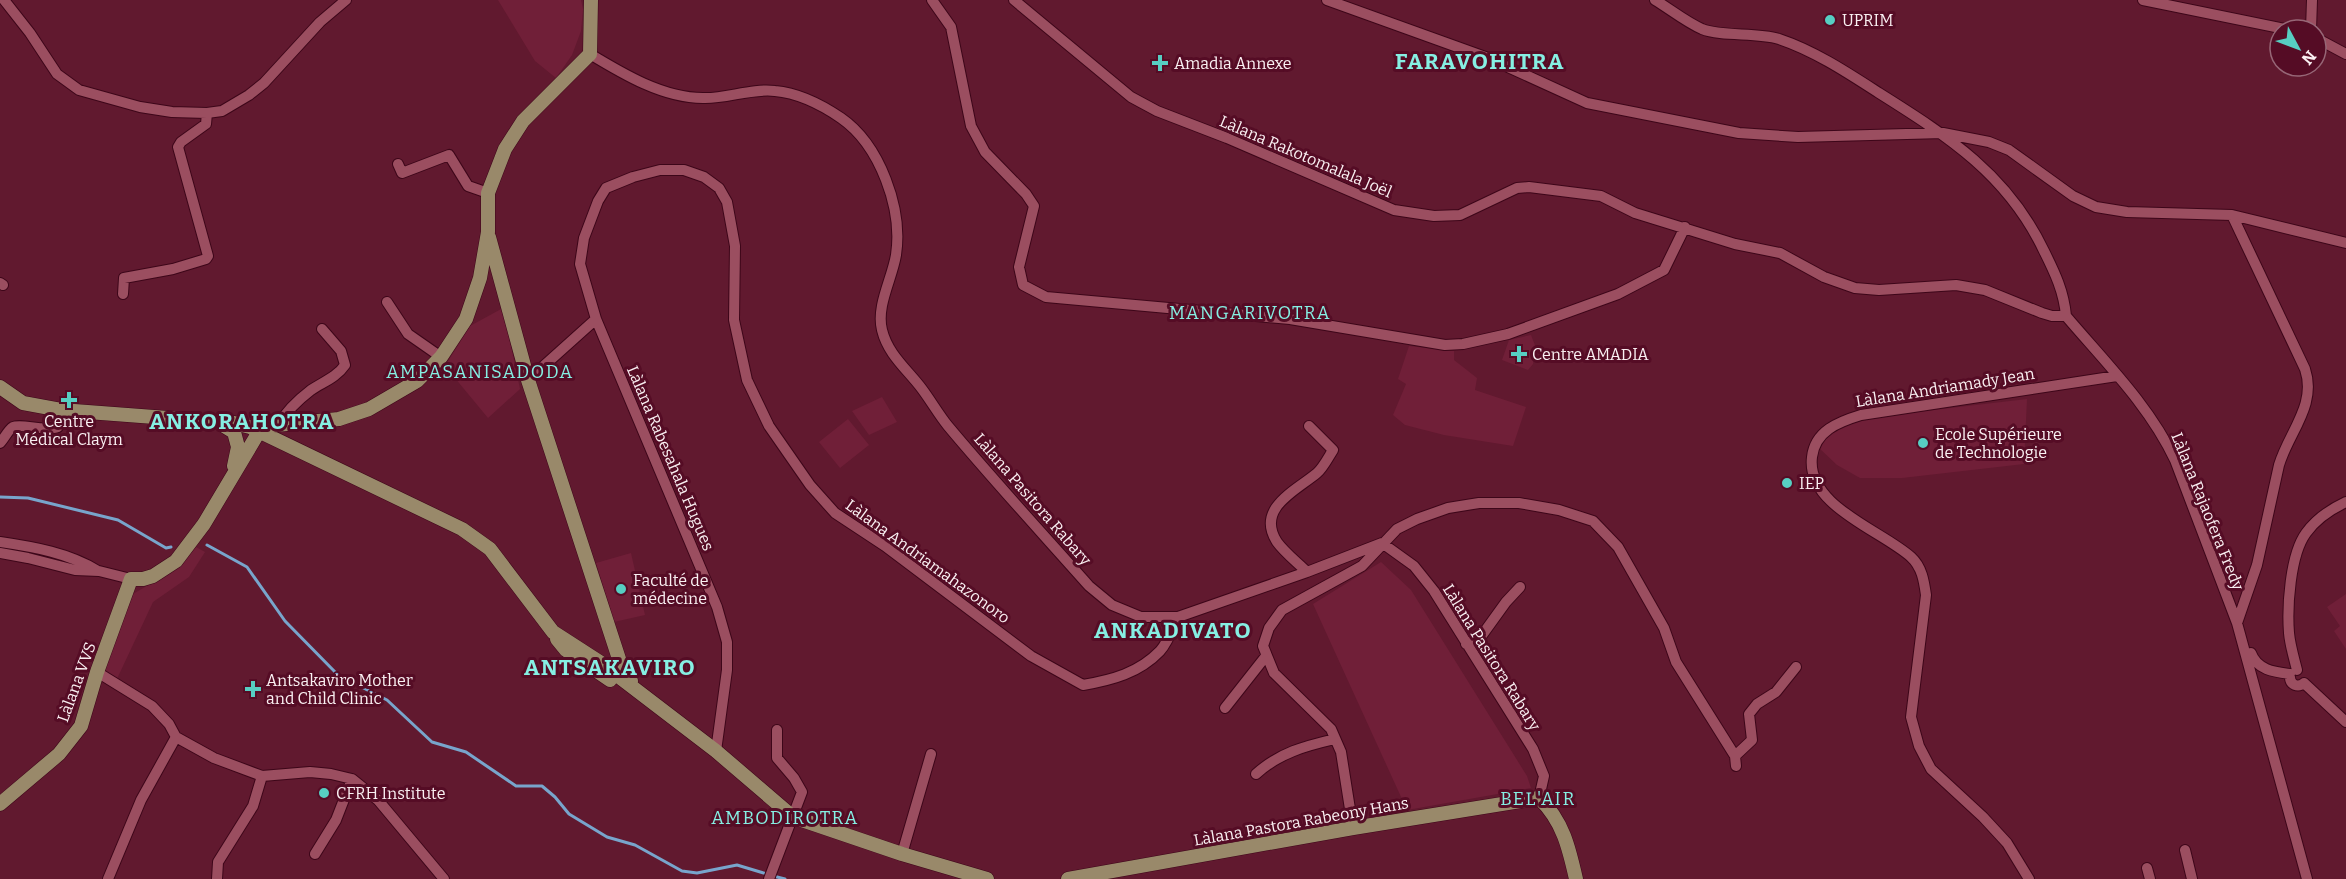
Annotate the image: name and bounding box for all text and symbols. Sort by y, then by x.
place label: UPRIM [1842,11,1893,30]
marker: UPRIM [1823,13,1837,27]
north arrow [2268,18,2328,78]
text: N [2298,47,2320,68]
district label: FARAVOHITRA [1395,48,1565,75]
marker: Amadia Annexe [1151,54,1169,72]
place label: Amadia Annexe [1174,54,1292,73]
street label: Làlana Rakotomalala Joël [1217,112,1395,202]
district label: MANGARIVOTRA [1169,302,1331,324]
marker: Centre AMADIA [1510,345,1528,363]
place label: Centre AMADIA [1532,345,1649,364]
district label: AMPASANISADODA [386,361,574,383]
street label: Làlana Rabesahala Hugues [623,363,718,554]
street label: Làlana Andriamady Jean [1854,364,2036,411]
marker: Centre Médical Claym [60,391,78,409]
district label: ANKORAHOTRA [149,408,335,435]
place label: Centre Médical Claym [15,412,123,449]
place label: Ecole Supérieure de Technologie [1935,425,2062,462]
street label: Làlana Pasitora Rabary [970,429,1096,570]
street label: Làlana Rajaofera Fredy [2167,430,2248,593]
marker: Ecole Supérieure de Technologie [1916,436,1930,450]
place label: IEP [1799,474,1824,493]
marker: IEP [1780,476,1794,490]
street label: Làlana Andriamahazonoro [842,495,1013,627]
place label: Faculté de médecine [633,571,709,608]
street label: Làlana Pasitora Rabary [1439,581,1545,734]
marker: Faculté de médecine [614,582,628,596]
district label: ANKADIVATO [1094,617,1252,644]
street label: Làlana VVS [53,640,100,725]
district label: ANTSAKAVIRO [524,654,696,681]
place label: Antsakaviro Mother and Child Clinic [266,671,413,708]
marker: Antsakaviro Mother and Child Clinic [244,680,262,698]
place label: CFRH Institute [336,784,445,803]
marker: CFRH Institute [317,786,331,800]
district label: BEL'AIR [1500,788,1576,810]
street label: Làlana Pastora Rabeony Hans [1192,793,1410,850]
district label: AMBODIROTRA [711,807,859,829]

